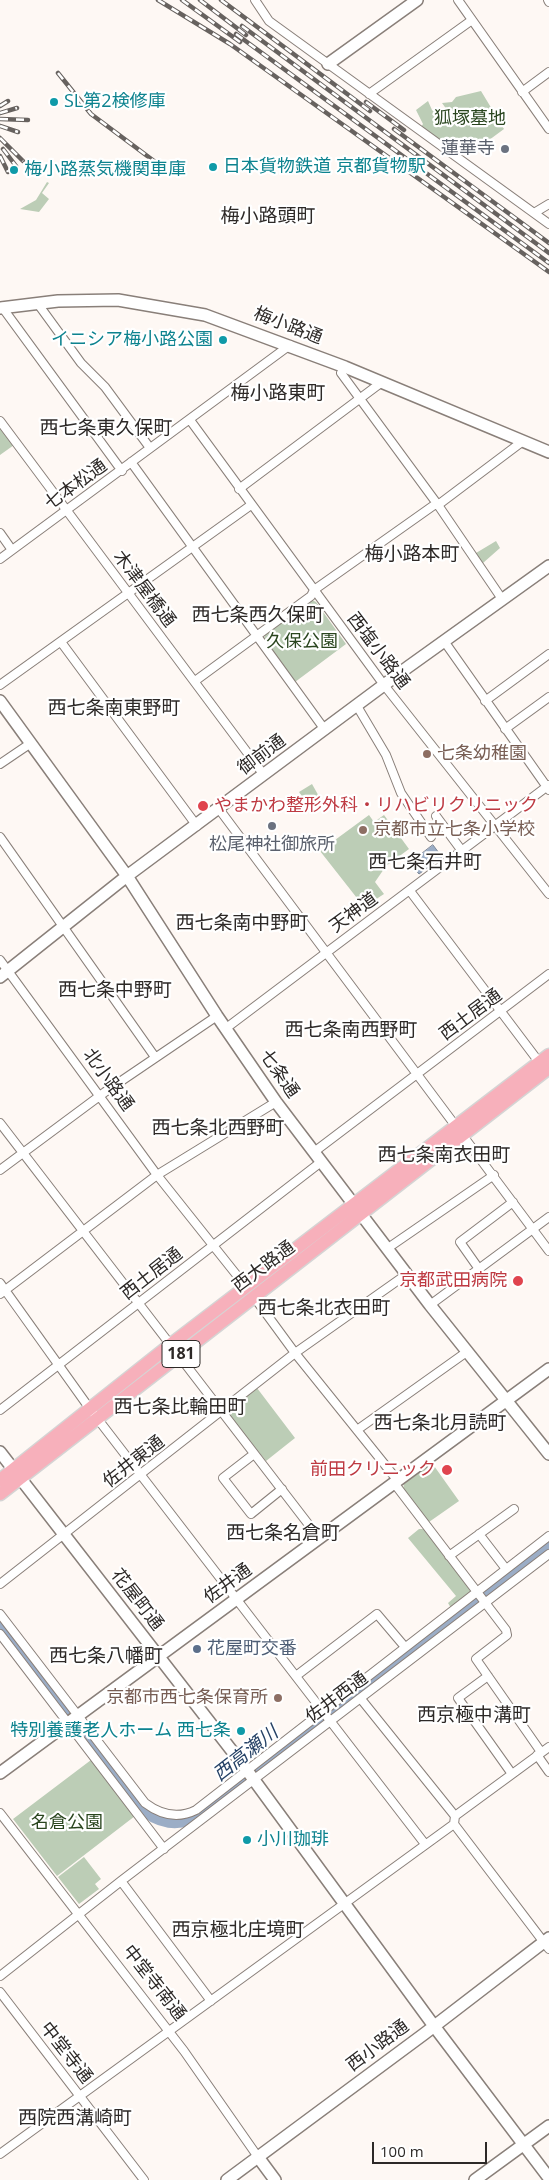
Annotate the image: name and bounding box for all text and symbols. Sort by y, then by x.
place label: SL第2検修庫 [64,91,166,113]
marker: SL第2検修庫 [48,96,60,108]
park label: 狐塚墓地 [434,108,506,130]
place label: 蓮華寺 [441,138,495,160]
marker: 蓮華寺 [499,143,511,155]
place label: 日本貨物鉄道 京都貨物駅 [223,156,426,178]
place label: 梅小路蒸気機関車庫 [24,159,186,181]
marker: 日本貨物鉄道 京都貨物駅 [207,161,219,173]
marker: 梅小路蒸気機関車庫 [8,164,20,176]
district label: 梅小路頭町 [221,206,315,228]
street label: 梅小路通 [251,303,325,349]
place label: イニシア梅小路公園 [51,329,213,351]
marker: イニシア梅小路公園 [217,334,229,346]
district label: 梅小路東町 [231,383,325,405]
district label: 西七条東久保町 [40,418,172,440]
street label: 七本松通 [41,455,111,515]
district label: 梅小路本町 [365,544,459,566]
street label: 木津屋橋通 [108,547,180,631]
district label: 西七条西久保町 [192,605,324,627]
street label: 西塩小路通 [342,609,414,693]
park label: 久保公園 [266,631,338,653]
district label: 西七条南東野町 [48,698,180,720]
street label: 御前通 [234,730,290,780]
place label: 七条幼稚園 [437,743,527,765]
marker: 七条幼稚園 [421,748,433,760]
place label: やまかわ整形外科・リハビリクリニック [214,795,538,817]
marker: やまかわ整形外科・リハビリクリニック [196,799,210,813]
place label: 京都市立七条小学校 [373,819,535,841]
marker: 松尾神社御旅所 [266,820,278,832]
marker: 京都市立七条小学校 [357,824,369,836]
place label: 松尾神社御旅所 [209,834,335,856]
district label: 西七条石井町 [368,852,482,874]
street label: 天神道 [326,888,382,938]
district label: 西七条南中野町 [176,913,308,935]
district label: 西七条中野町 [58,980,172,1002]
street label: 西土居通 [436,985,506,1045]
district label: 西七条南西野町 [285,1020,417,1042]
street label: 北小路通 [78,1045,138,1115]
street label: 七条通 [255,1046,303,1102]
district label: 西七条北西野町 [152,1118,284,1140]
district label: 西七条南衣田町 [378,1145,510,1167]
street label: 西大路通 [229,1237,299,1297]
street label: 西土居通 [117,1243,187,1305]
place label: 京都武田病院 [399,1270,507,1292]
marker: 京都武田病院 [511,1274,525,1288]
district label: 西七条北衣田町 [258,1298,390,1320]
road number: 181 [162,1340,200,1368]
district label: 西七条比輪田町 [114,1397,246,1419]
district label: 西七条北月読町 [374,1413,506,1435]
street label: 佐井東通 [99,1431,169,1493]
place label: 前田クリニック [310,1459,436,1481]
marker: 前田クリニック [440,1463,454,1477]
district label: 西七条名倉町 [226,1523,340,1545]
street label: 佐井通 [200,1559,256,1609]
street label: 花屋町通 [106,1565,168,1635]
place label: 花屋町交番 [207,1638,297,1660]
marker: 花屋町交番 [191,1643,203,1655]
district label: 西七条八幡町 [49,1646,163,1668]
street label: 佐井西通 [302,1668,372,1728]
place label: 京都市西七条保育所 [106,1687,268,1709]
marker: 京都市西七条保育所 [272,1692,284,1704]
district label: 西京極中溝町 [417,1705,531,1727]
place label: 特別養護老人ホーム 西七条 [10,1720,231,1742]
water label: 西高瀬川 [209,1722,283,1786]
marker: 特別養護老人ホーム 西七条 [235,1725,247,1737]
park label: 名倉公園 [31,1812,103,1834]
place label: 小川珈琲 [257,1829,329,1851]
marker: 小川珈琲 [241,1834,253,1846]
district label: 西京極北庄境町 [172,1920,304,1942]
street label: 中堂寺南通 [118,1941,190,2025]
street label: 西小路通 [343,2016,413,2076]
street label: 中堂寺通 [35,2018,97,2088]
district label: 西院西溝崎町 [18,2108,132,2130]
scale bar [374,2132,489,2164]
text: 100 m [380,2141,424,2161]

